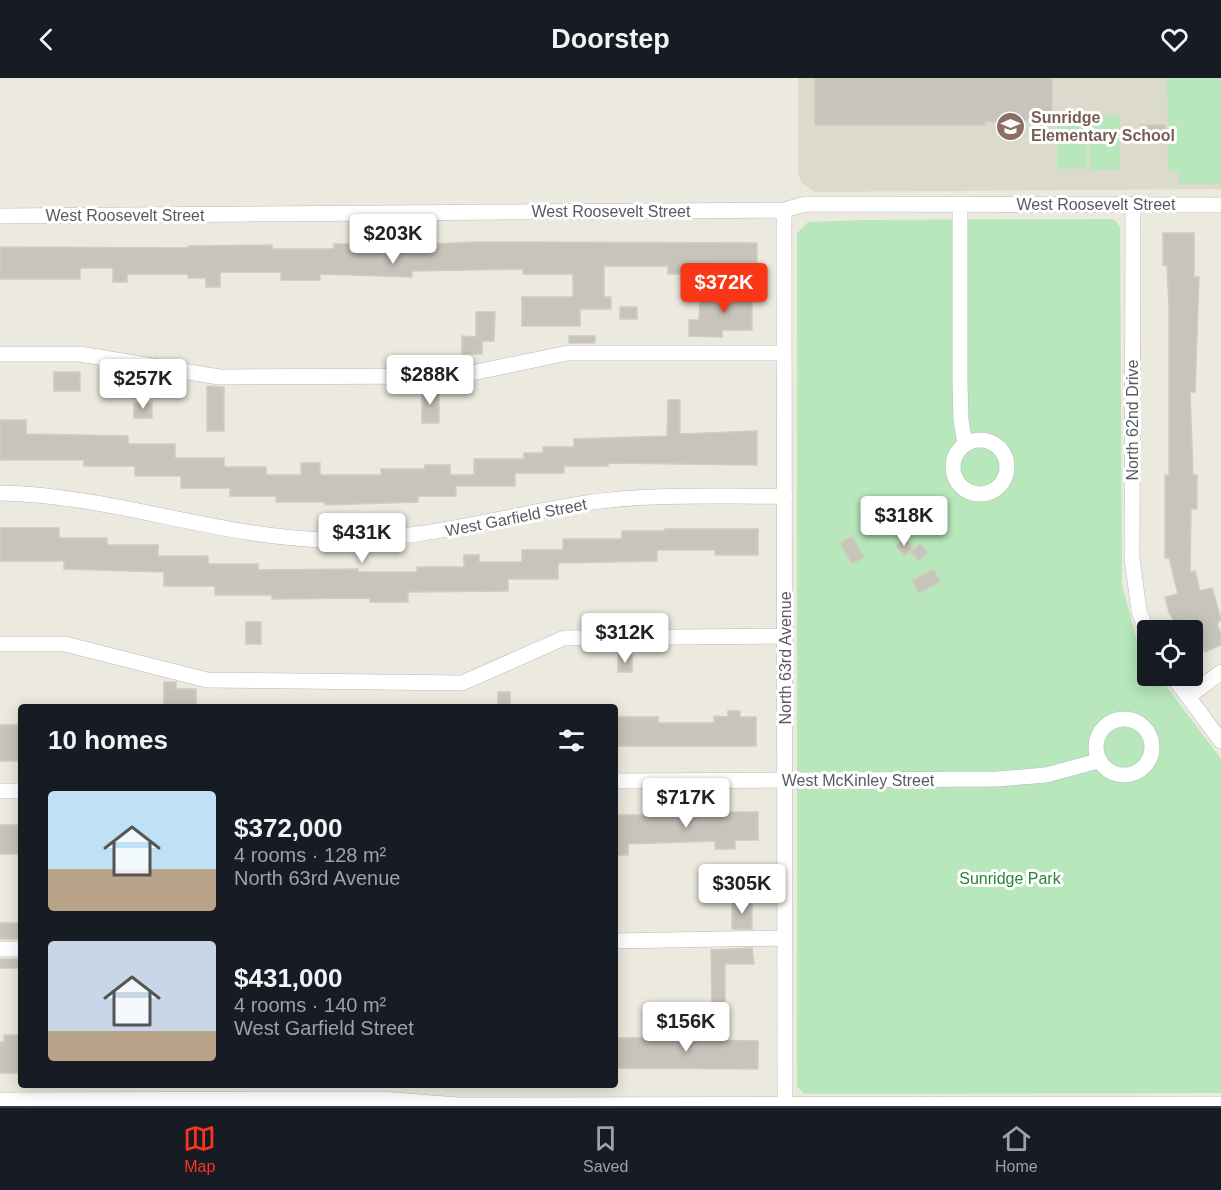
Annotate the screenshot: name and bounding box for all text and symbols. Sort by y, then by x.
icon: back [30,23,63,56]
icon: heart [1158,23,1191,56]
text: Doorstep [551,24,670,54]
place label: Sunridge Elementary School [1031,109,1175,144]
school or university icon: Sunridge Elementary School [994,110,1026,142]
street label: West Roosevelt Street [1017,196,1176,213]
street label: West Roosevelt Street [532,203,691,220]
street label: West Roosevelt Street [46,207,205,224]
pin: $203K [351,214,435,265]
text: $203K [364,222,422,244]
pin: $372K [682,263,766,314]
text: $372K [695,271,753,293]
pin: $288K [388,355,472,406]
pin: $257K [101,359,185,410]
street label: North 62nd Drive [1124,359,1141,480]
text: $288K [401,363,459,385]
text: $257K [114,367,172,389]
street label: West Garfield Street [444,495,589,540]
pin: $318K [862,496,946,547]
text: $318K [875,504,933,526]
pin: $431K [320,513,404,564]
text: $431K [333,521,391,543]
street label: North 63rd Avenue [777,591,794,725]
pin: $312K [583,613,667,664]
map controls [1137,620,1203,686]
button: locate [1137,620,1203,686]
text: $312K [596,621,654,643]
icon: filters [555,724,588,757]
text: 10 homes [48,725,168,755]
street label: West McKinley Street [782,772,935,789]
pin: $717K [644,778,728,829]
text: $717K [657,786,715,808]
text: $372,000 [234,813,342,843]
icon: home [96,815,168,887]
text: 4 rooms · 128 m² [234,844,386,866]
pin: $305K [700,864,784,915]
text: North 63rd Avenue [234,867,400,889]
park label: Sunridge Park [959,870,1062,887]
text: $305K [713,872,771,894]
text: $431,000 [234,963,342,993]
icon: home [96,965,168,1037]
text: 4 rooms · 140 m² [234,994,386,1016]
pin: $156K [644,1002,728,1053]
text: $156K [657,1010,715,1032]
text: West Garfield Street [234,1017,414,1039]
tab: Map [183,1122,216,1176]
tab: Saved [583,1122,628,1176]
tab: Home [995,1122,1038,1176]

